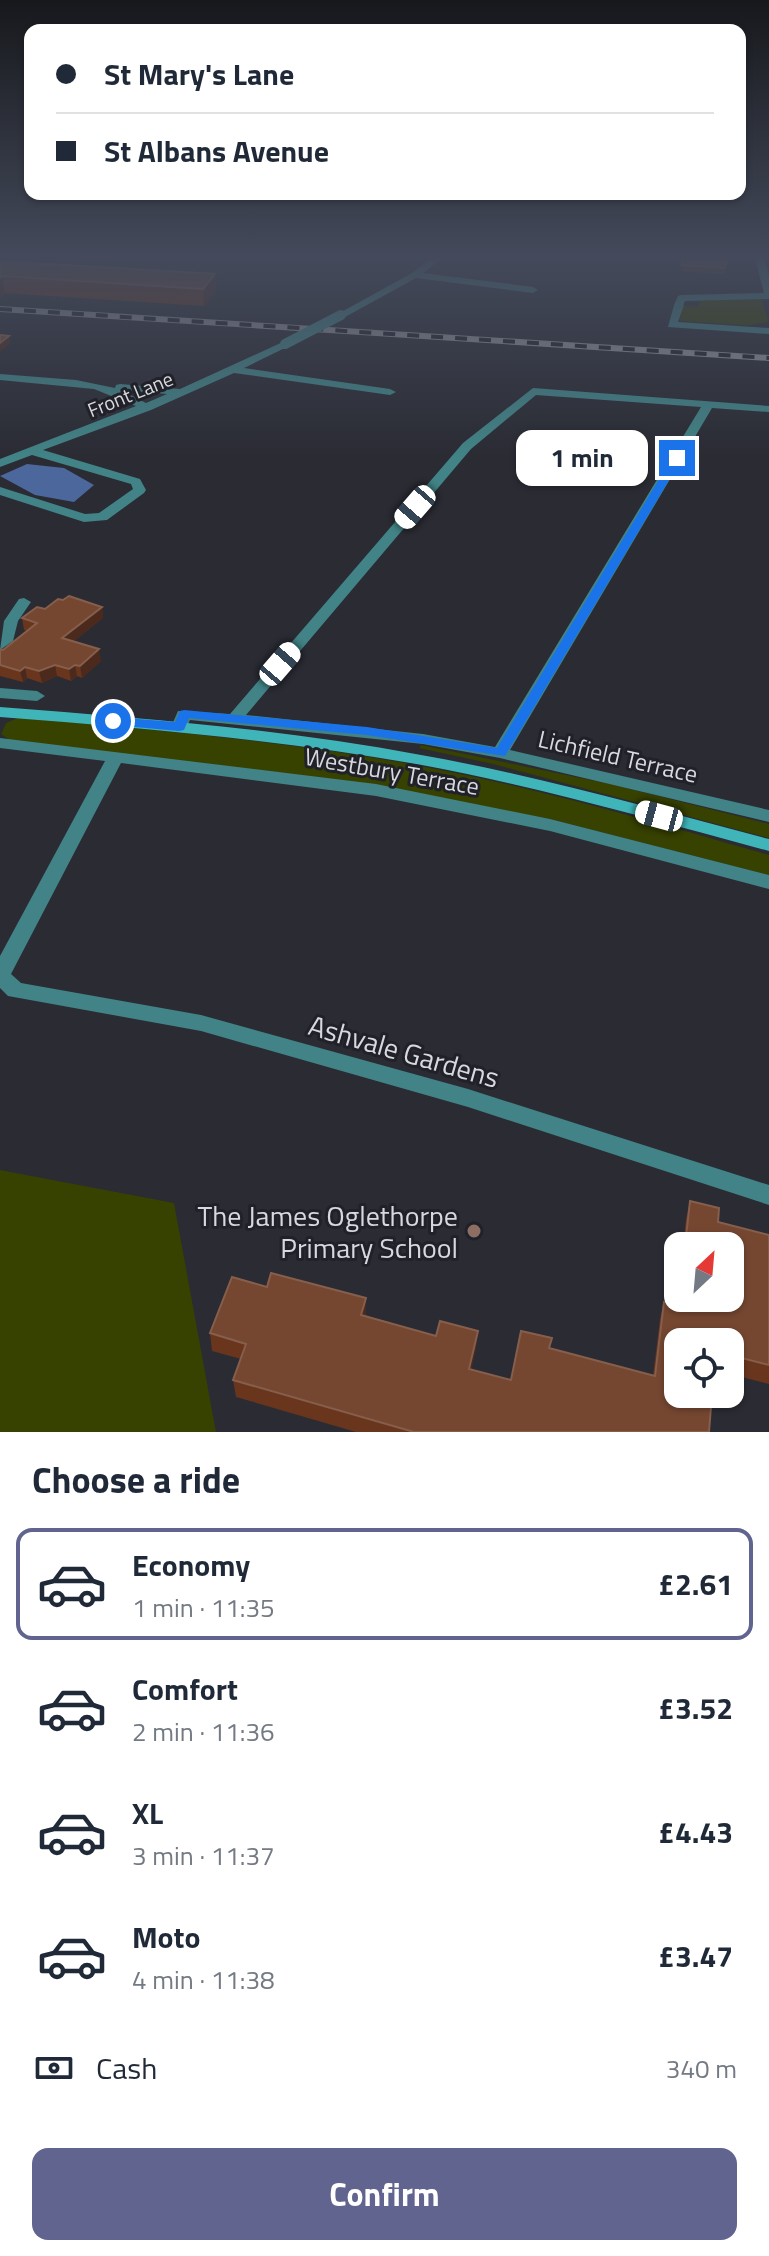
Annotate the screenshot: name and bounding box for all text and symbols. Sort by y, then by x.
text: St Mary's Lane [104,51,294,97]
text: St Albans Avenue [104,128,329,174]
street label: Front Lane [83,363,177,425]
callout: 1 min [517,430,649,486]
text: 1 min [550,438,614,477]
route end [659,440,695,476]
car [390,481,440,533]
car [255,638,305,690]
route start [95,703,131,739]
street label: Lichfield Terrace [535,720,701,792]
street label: Westbury Terrace [302,738,482,804]
car [633,798,685,834]
street label: Ashvale Gardens [304,1003,504,1099]
place label: The James Oglethorpe Primary School [197,1194,458,1269]
marker: The James Oglethorpe Primary School [465,1222,483,1240]
north arrow [664,1232,744,1312]
map controls [664,1232,744,1408]
button: locate [664,1328,744,1408]
text: Choose a ride [32,1452,240,1507]
text: Economy [132,1542,250,1588]
icon: car [36,1548,108,1620]
text: £2.61 [658,1561,733,1607]
text: 1 min · 11:35 [132,1588,275,1627]
text: Comfort [132,1666,238,1712]
icon: car [36,1672,108,1744]
text: £3.52 [658,1685,733,1731]
text: 2 min · 11:36 [132,1712,275,1751]
text: XL [132,1790,163,1836]
icon: car [36,1796,108,1868]
text: £4.43 [658,1809,733,1855]
text: 3 min · 11:37 [132,1836,275,1875]
text: Moto [132,1914,200,1960]
icon: car [36,1920,108,1992]
text: £3.47 [658,1933,733,1979]
text: 4 min · 11:38 [132,1960,275,1999]
text: Cash [96,2045,157,2091]
icon: cash [32,2046,76,2090]
text: 340 m [666,2049,737,2088]
button: Confirm [32,2148,737,2240]

